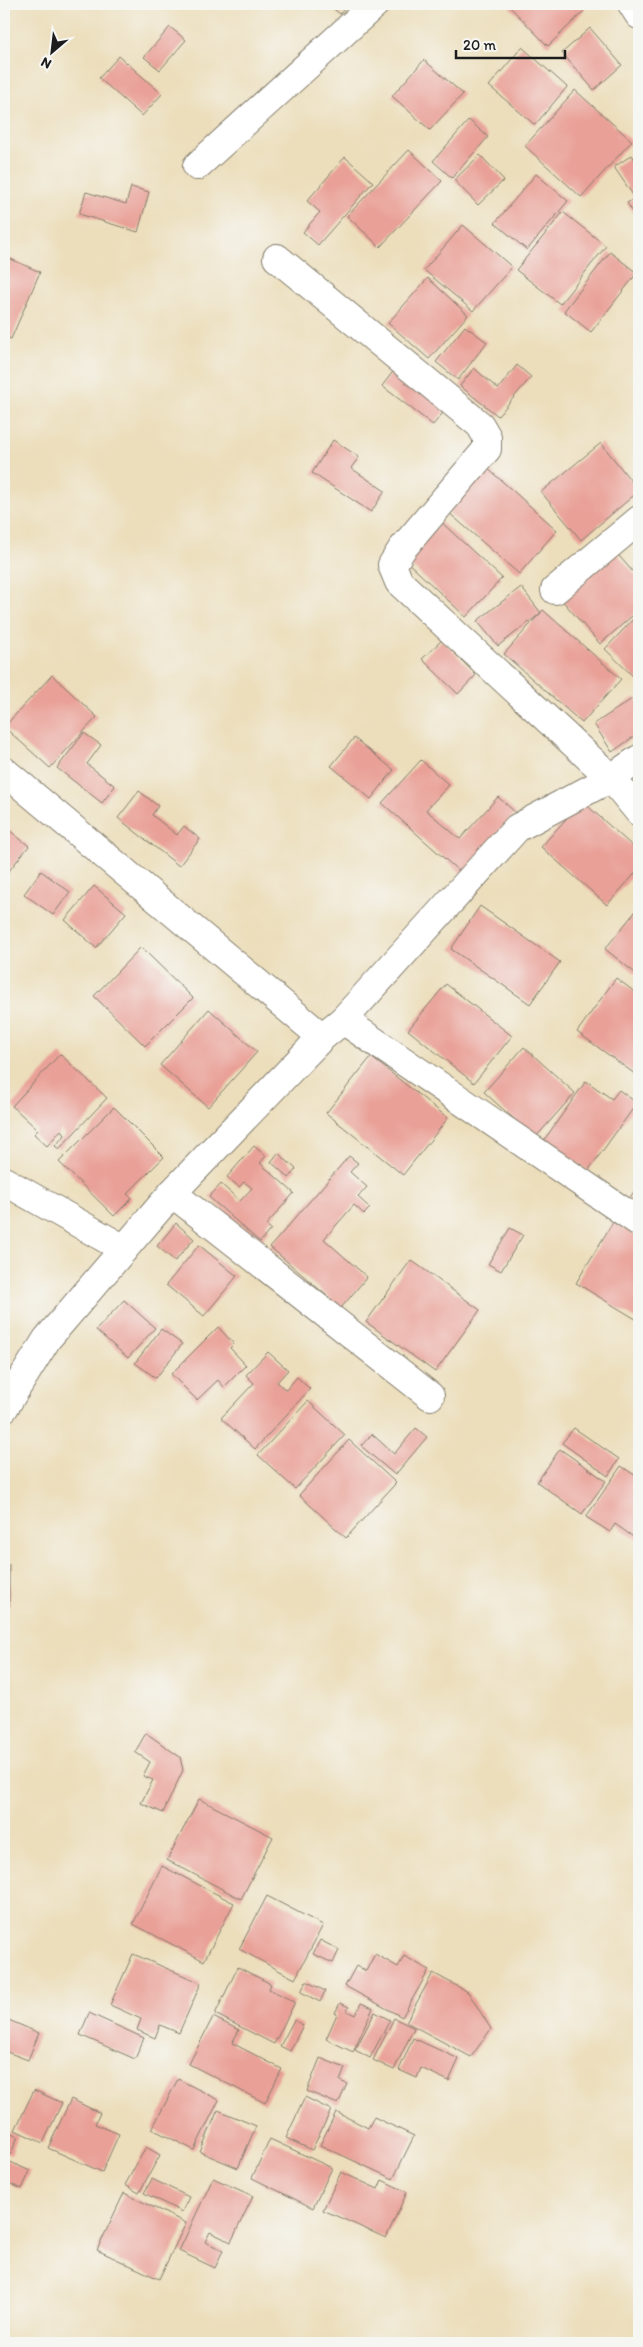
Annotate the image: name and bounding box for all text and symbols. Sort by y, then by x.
north arrow [28,28,78,78]
scale bar [456,28,564,60]
text: 20 m [463,36,497,54]
text: N [38,53,54,73]

